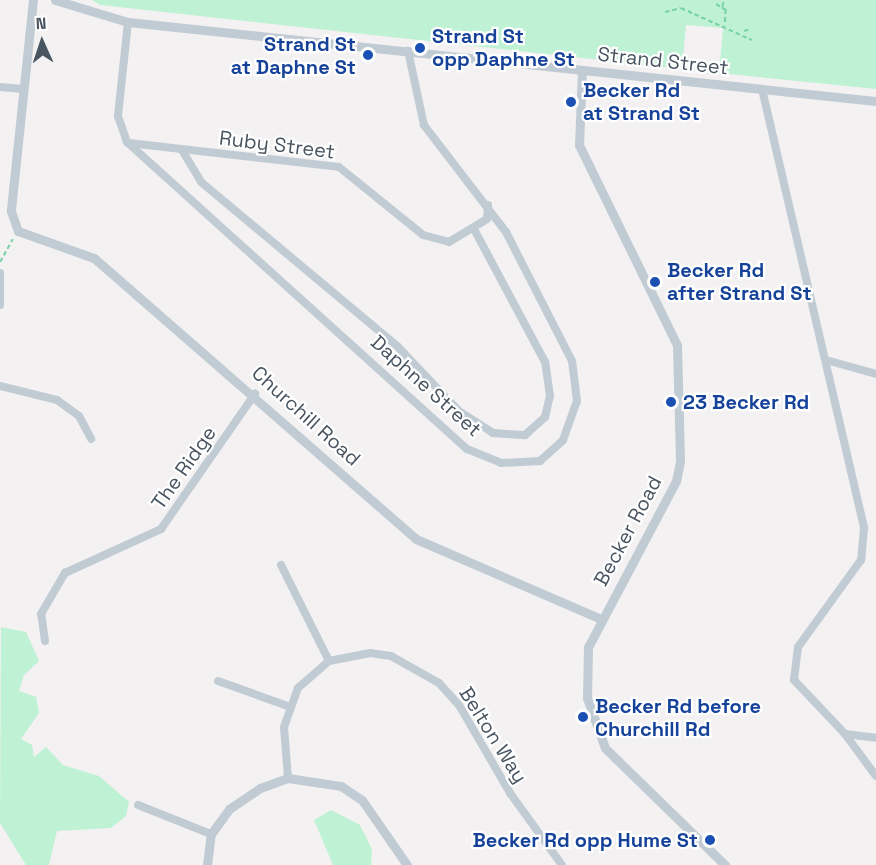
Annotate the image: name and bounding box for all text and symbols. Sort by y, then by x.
north arrow [12,12,72,72]
text: N [35,13,47,34]
place label: Strand St opp Daphne St [432,24,575,71]
place label: Strand St at Daphne St [231,32,356,79]
marker: Strand St opp Daphne St [413,41,427,55]
street label: Strand Street [596,42,730,80]
marker: Strand St at Daphne St [361,48,375,62]
place label: Becker Rd at Strand St [583,78,700,125]
marker: Becker Rd at Strand St [564,95,578,109]
street label: Ruby Street [218,126,336,164]
place label: Becker Rd after Strand St [667,258,812,305]
marker: Becker Rd after Strand St [648,275,662,289]
street label: Daphne Street [366,330,486,442]
street label: Churchill Road [247,361,365,471]
place label: 23 Becker Rd [683,390,809,414]
marker: 23 Becker Rd [664,395,678,409]
street label: The Ridge [147,422,221,514]
street label: Becker Road [589,472,667,590]
street label: Belton Way [454,682,532,788]
place label: Becker Rd before Churchill Rd [595,694,761,741]
marker: Becker Rd before Churchill Rd [576,710,590,724]
place label: Becker Rd opp Hume St [473,828,698,852]
marker: Becker Rd opp Hume St [703,833,717,847]

